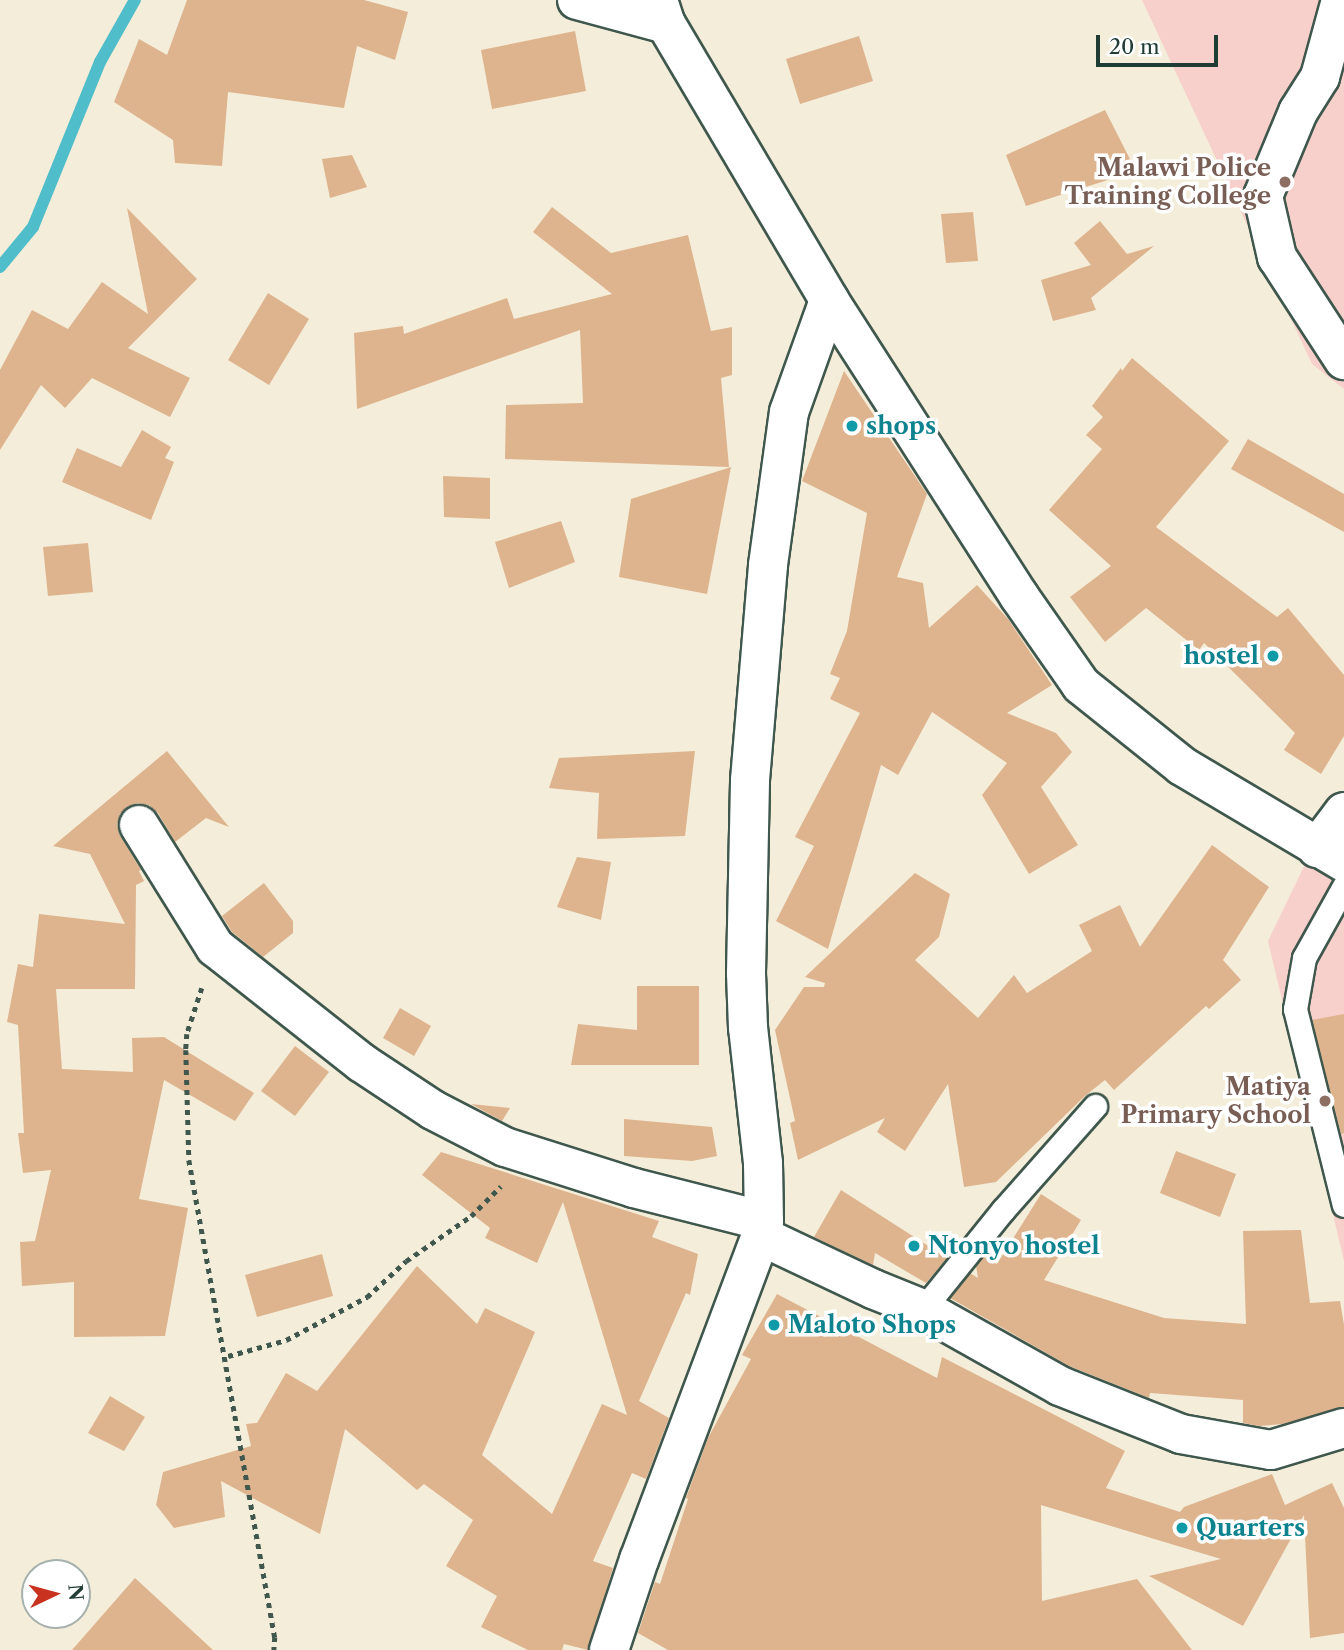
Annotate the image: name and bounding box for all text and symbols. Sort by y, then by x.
scale bar [1099,21,1222,65]
text: 20 m [1109,34,1160,59]
place label: Malawi Police Training College [1065,154,1271,210]
marker: Malawi Police Training College [1277,174,1293,190]
place label: shops [866,412,936,440]
marker: shops [844,418,860,434]
place label: hostel [1184,642,1259,670]
marker: hostel [1265,648,1281,664]
place label: Matiya Primary School [1120,1073,1311,1129]
marker: Matiya Primary School [1317,1093,1333,1109]
place label: Ntonyo hostel [928,1232,1100,1260]
marker: Ntonyo hostel [906,1238,922,1254]
place label: Maloto Shops [788,1311,956,1339]
marker: Maloto Shops [766,1317,782,1333]
place label: Quarters [1196,1514,1305,1542]
marker: Quarters [1174,1520,1190,1536]
north arrow [21,1559,91,1629]
text: N [63,1583,88,1602]

